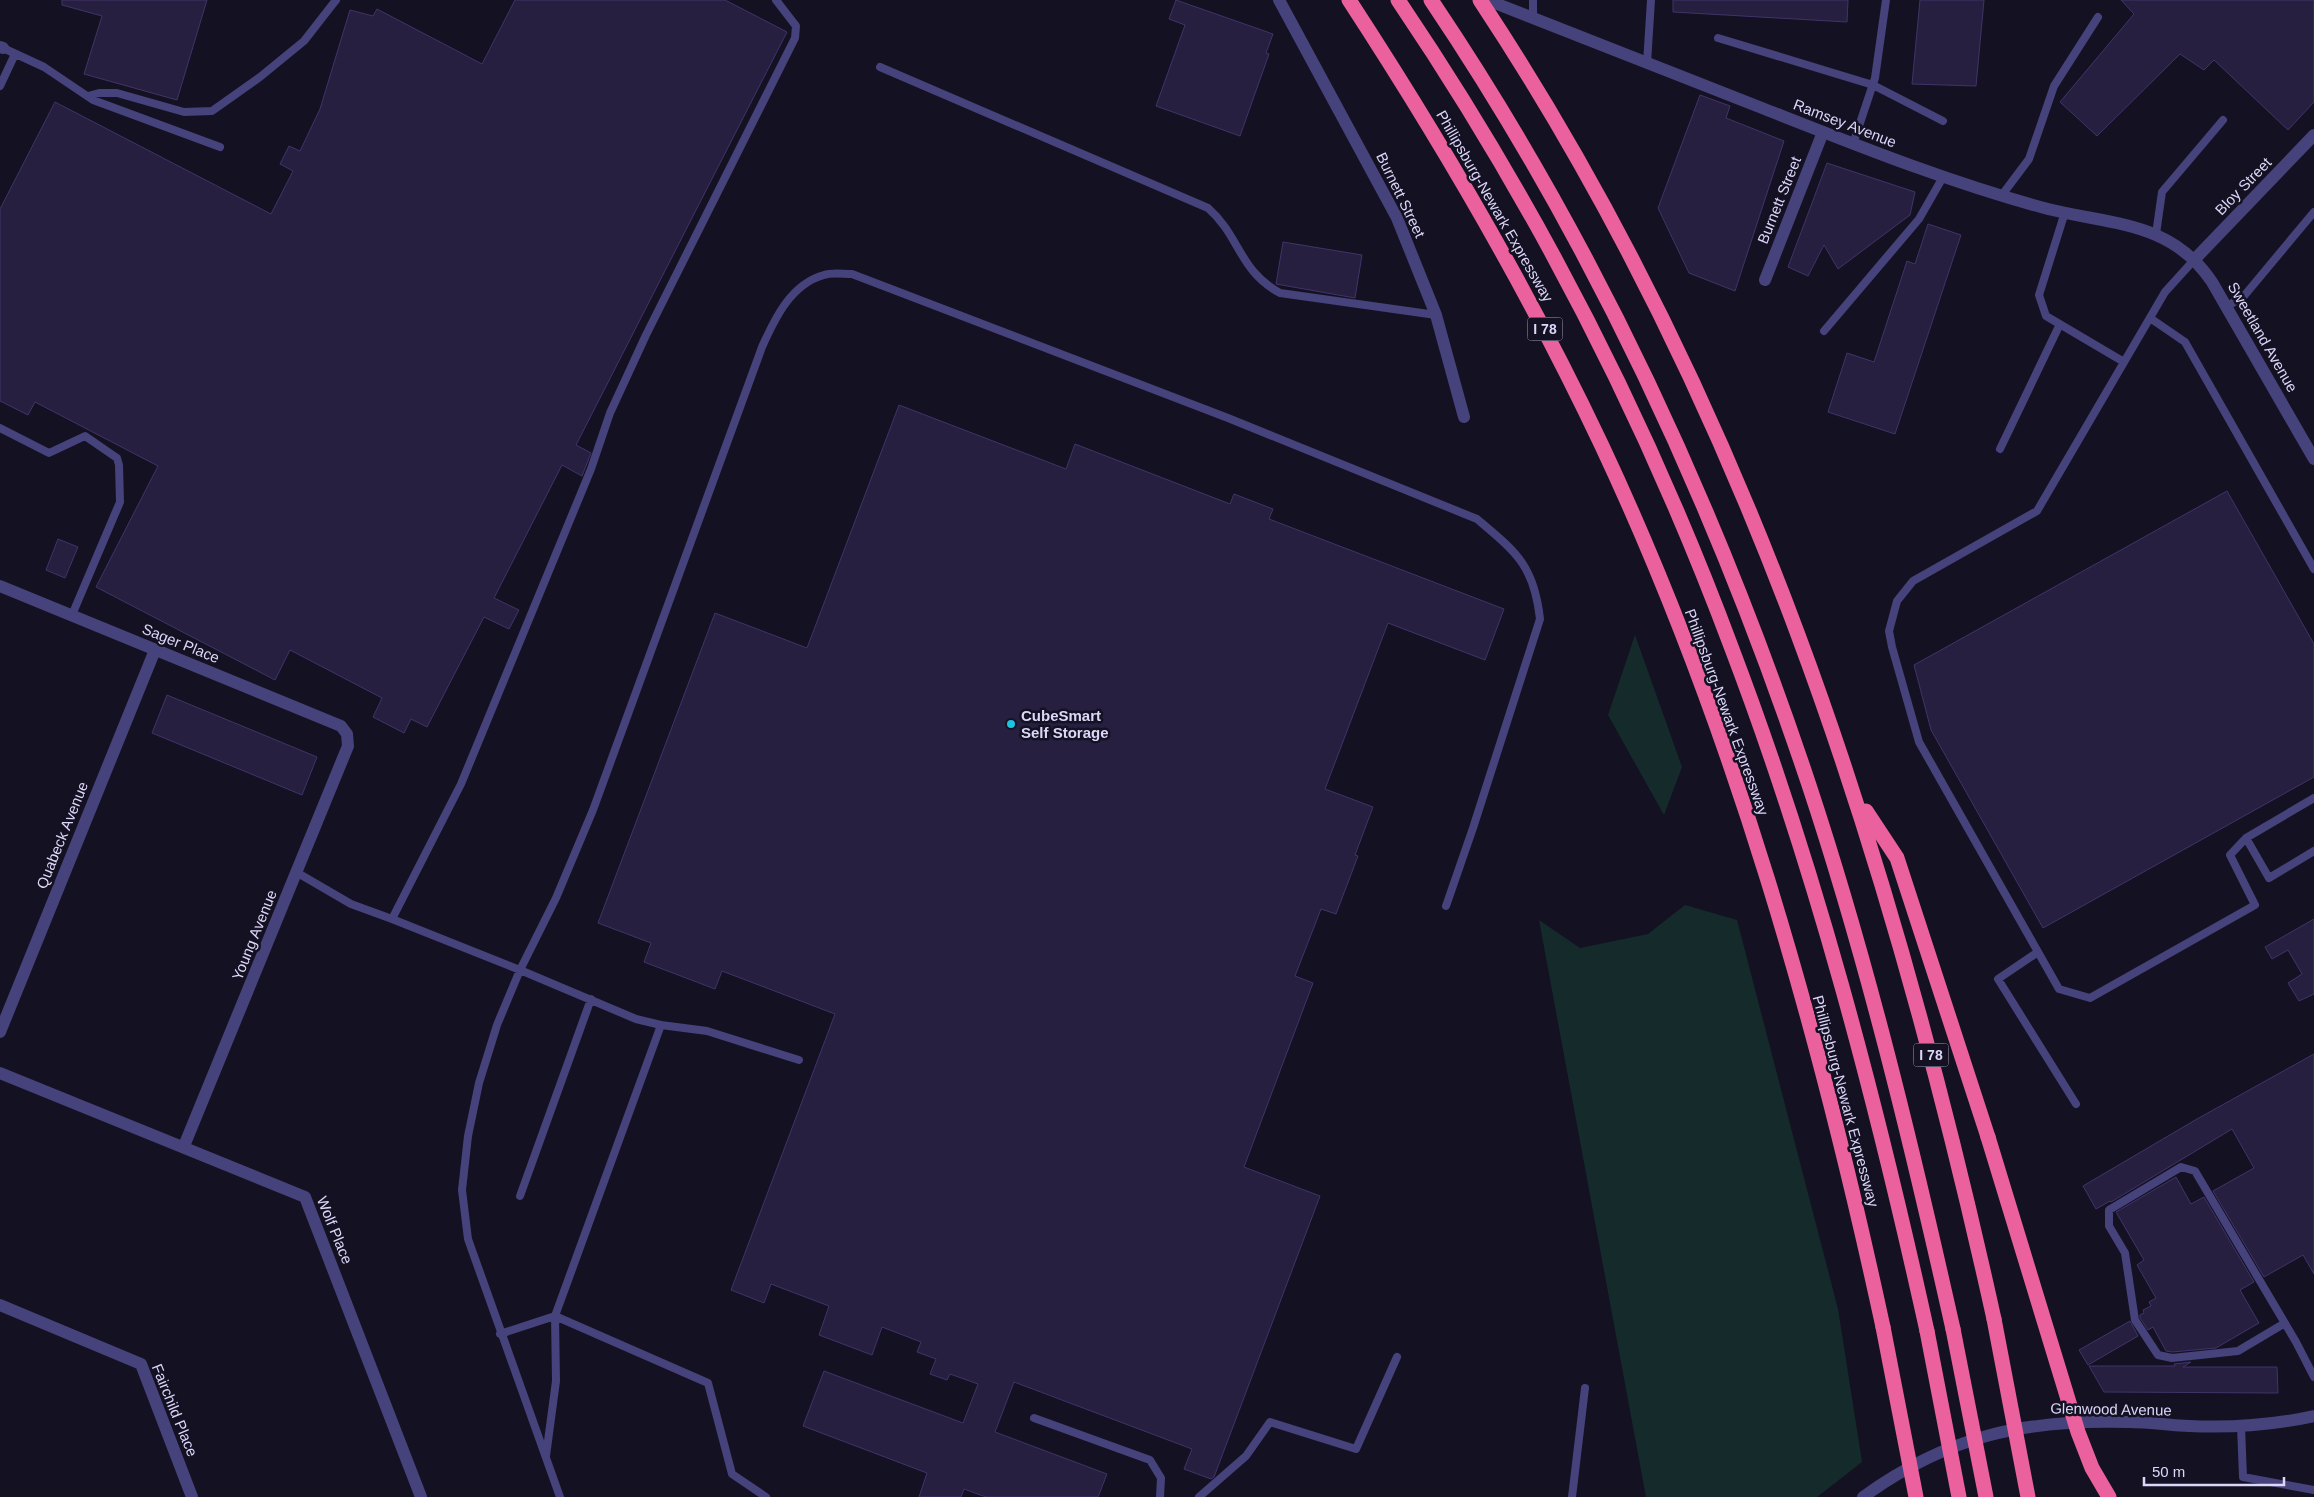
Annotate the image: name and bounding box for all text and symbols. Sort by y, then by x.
street label: Ramsey Avenue [1791,96,1899,150]
street label: Phillipsburg-Newark Expressway [1433,107,1557,305]
street label: Burnett Street [1373,150,1429,241]
street label: Burnett Street [1754,153,1805,246]
street label: Bloy Street [2211,153,2275,218]
street label: Sweetland Avenue [2225,279,2301,395]
road number: I 78 [1528,318,1562,340]
street label: Phillipsburg-Newark Expressway [1682,606,1773,818]
street label: Sager Place [140,620,222,666]
place label: CubeSmart Self Storage [1021,707,1109,741]
marker: CubeSmart Self Storage [1005,718,1017,730]
street label: Quabeck Avenue [33,779,91,891]
street label: Young Avenue [228,887,280,983]
street label: Phillipsburg-Newark Expressway [1810,993,1883,1209]
road number: I 78 [1914,1044,1948,1066]
street label: Wolf Place [314,1194,356,1266]
street label: Fairchild Place [149,1361,201,1459]
street label: Glenwood Avenue [2050,1399,2172,1419]
scale bar [2144,1454,2284,1486]
text: 50 m [2152,1463,2185,1480]

